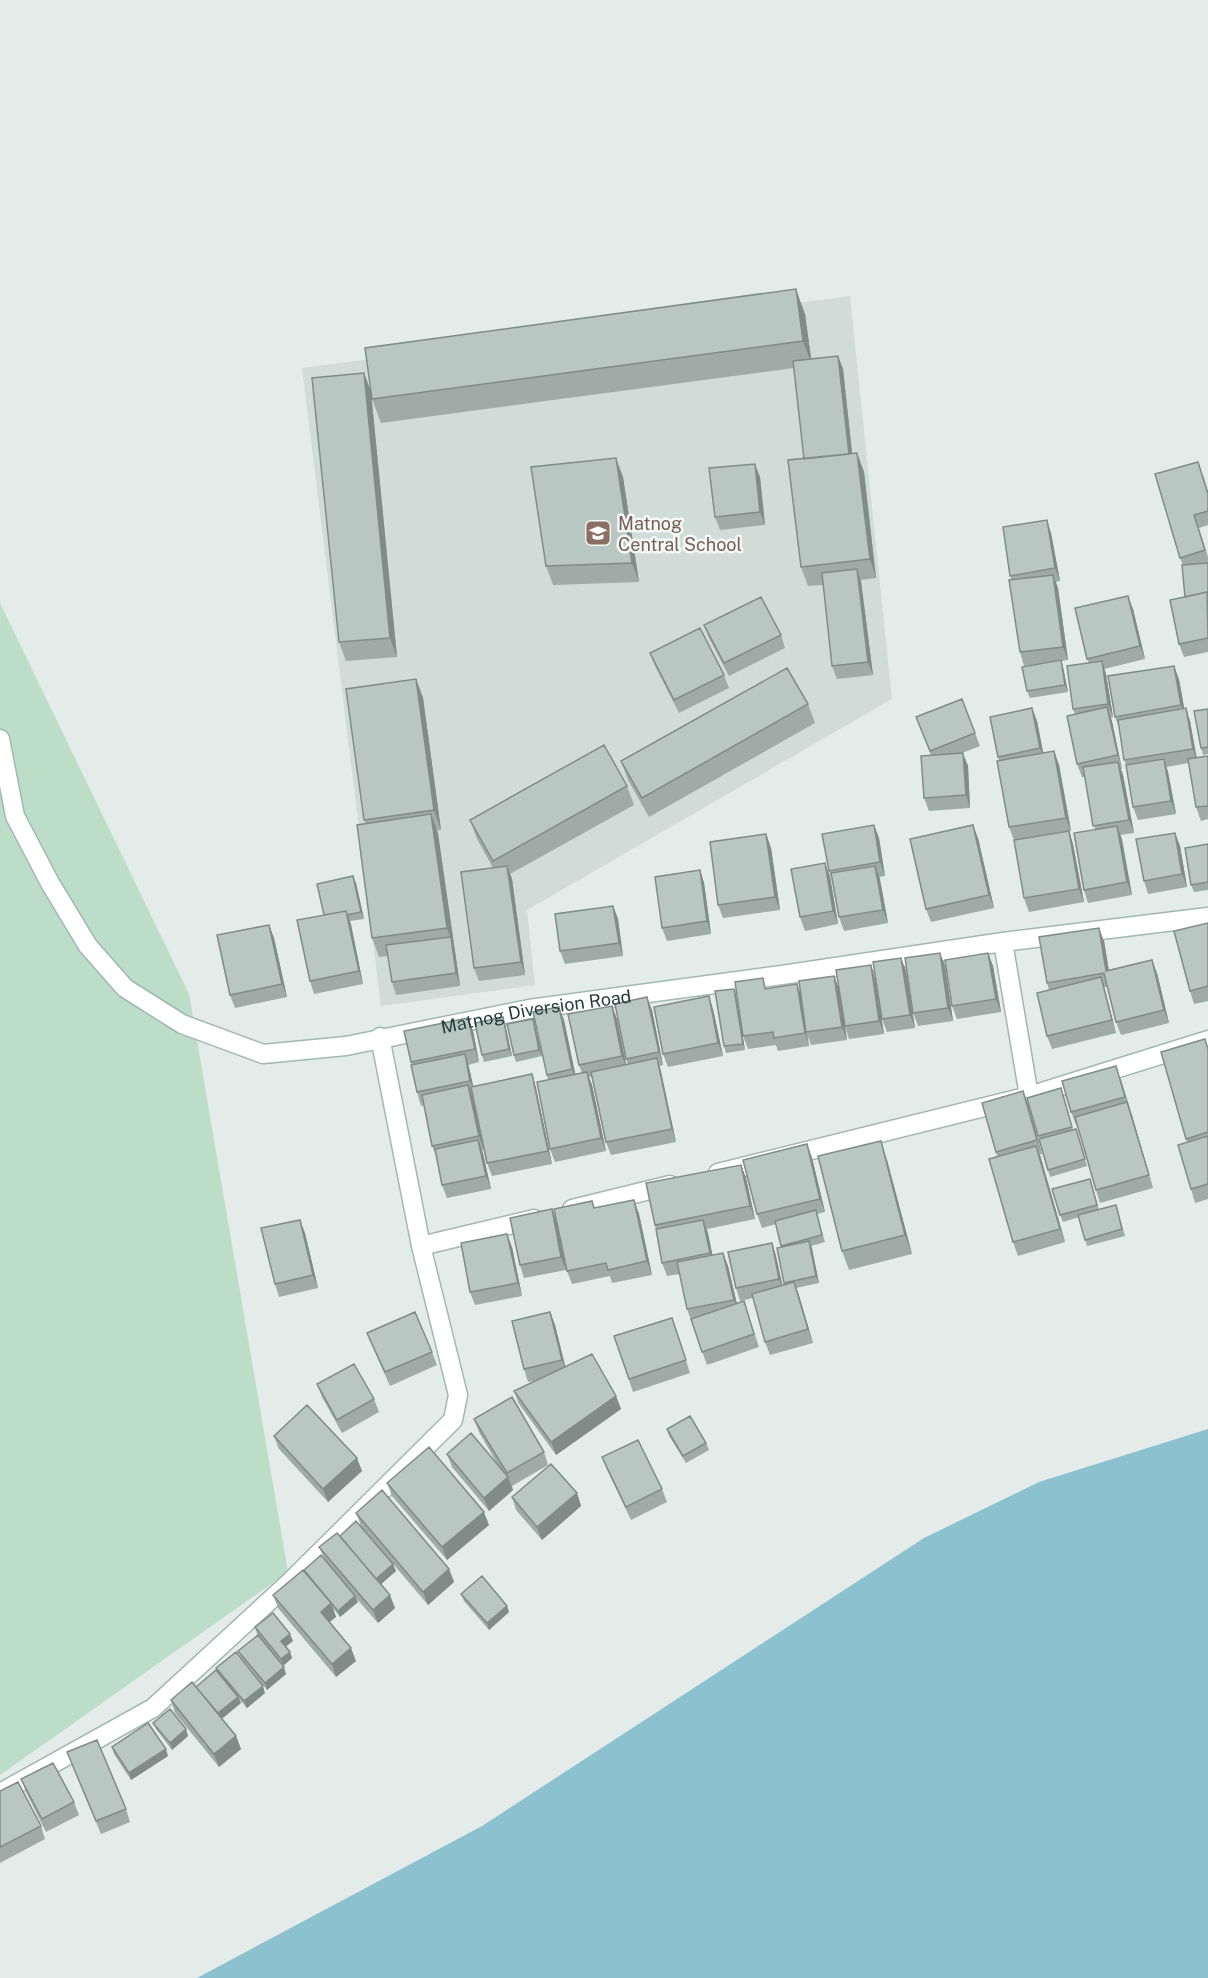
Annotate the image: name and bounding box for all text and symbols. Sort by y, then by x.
place label: Matnog Central School [618,513,742,555]
school or university icon: Matnog Central School [583,518,613,548]
street label: Matnog Diversion Road [439,985,632,1037]

